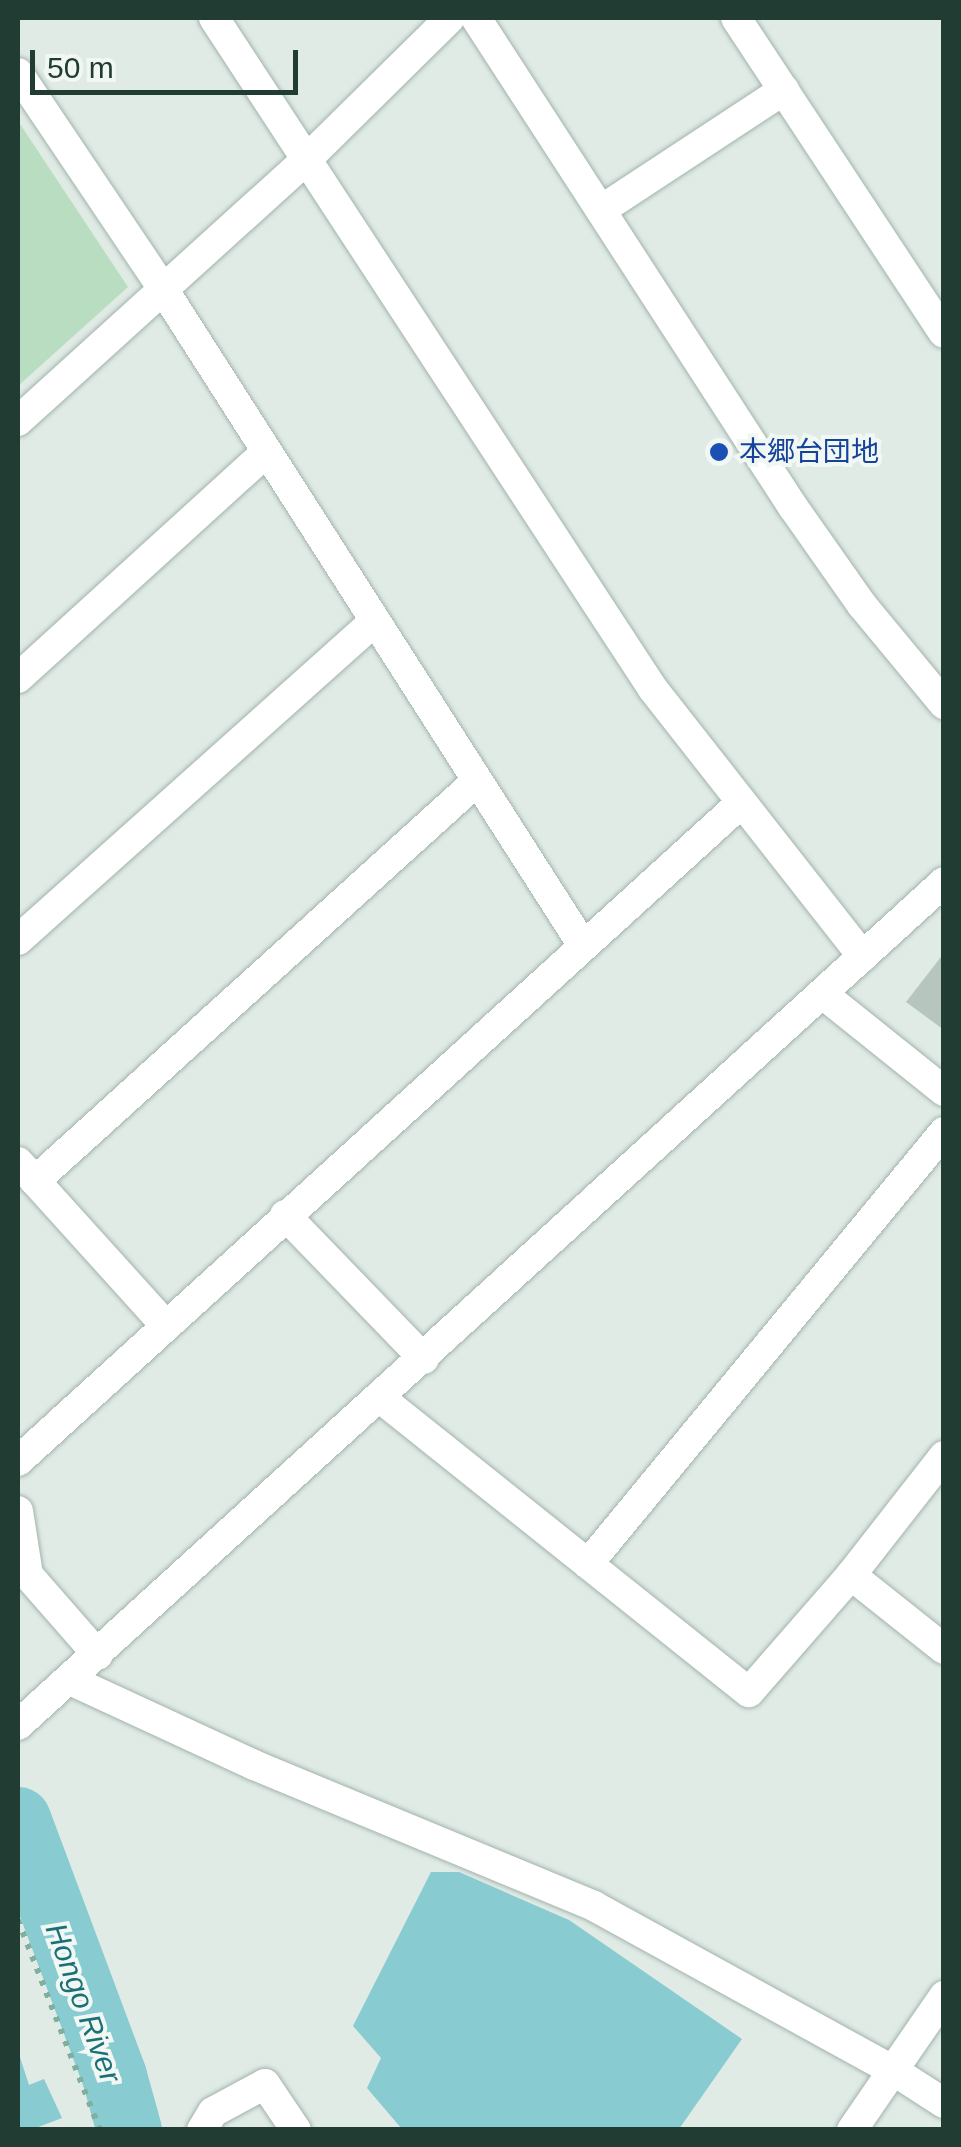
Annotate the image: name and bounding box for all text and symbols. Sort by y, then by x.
scale bar [35,30,302,92]
text: 50 m [47,51,114,84]
place label: 本郷台団地 [739,435,879,469]
marker: 本郷台団地 [708,441,730,463]
water label: Hongo River [38,1918,128,2088]

